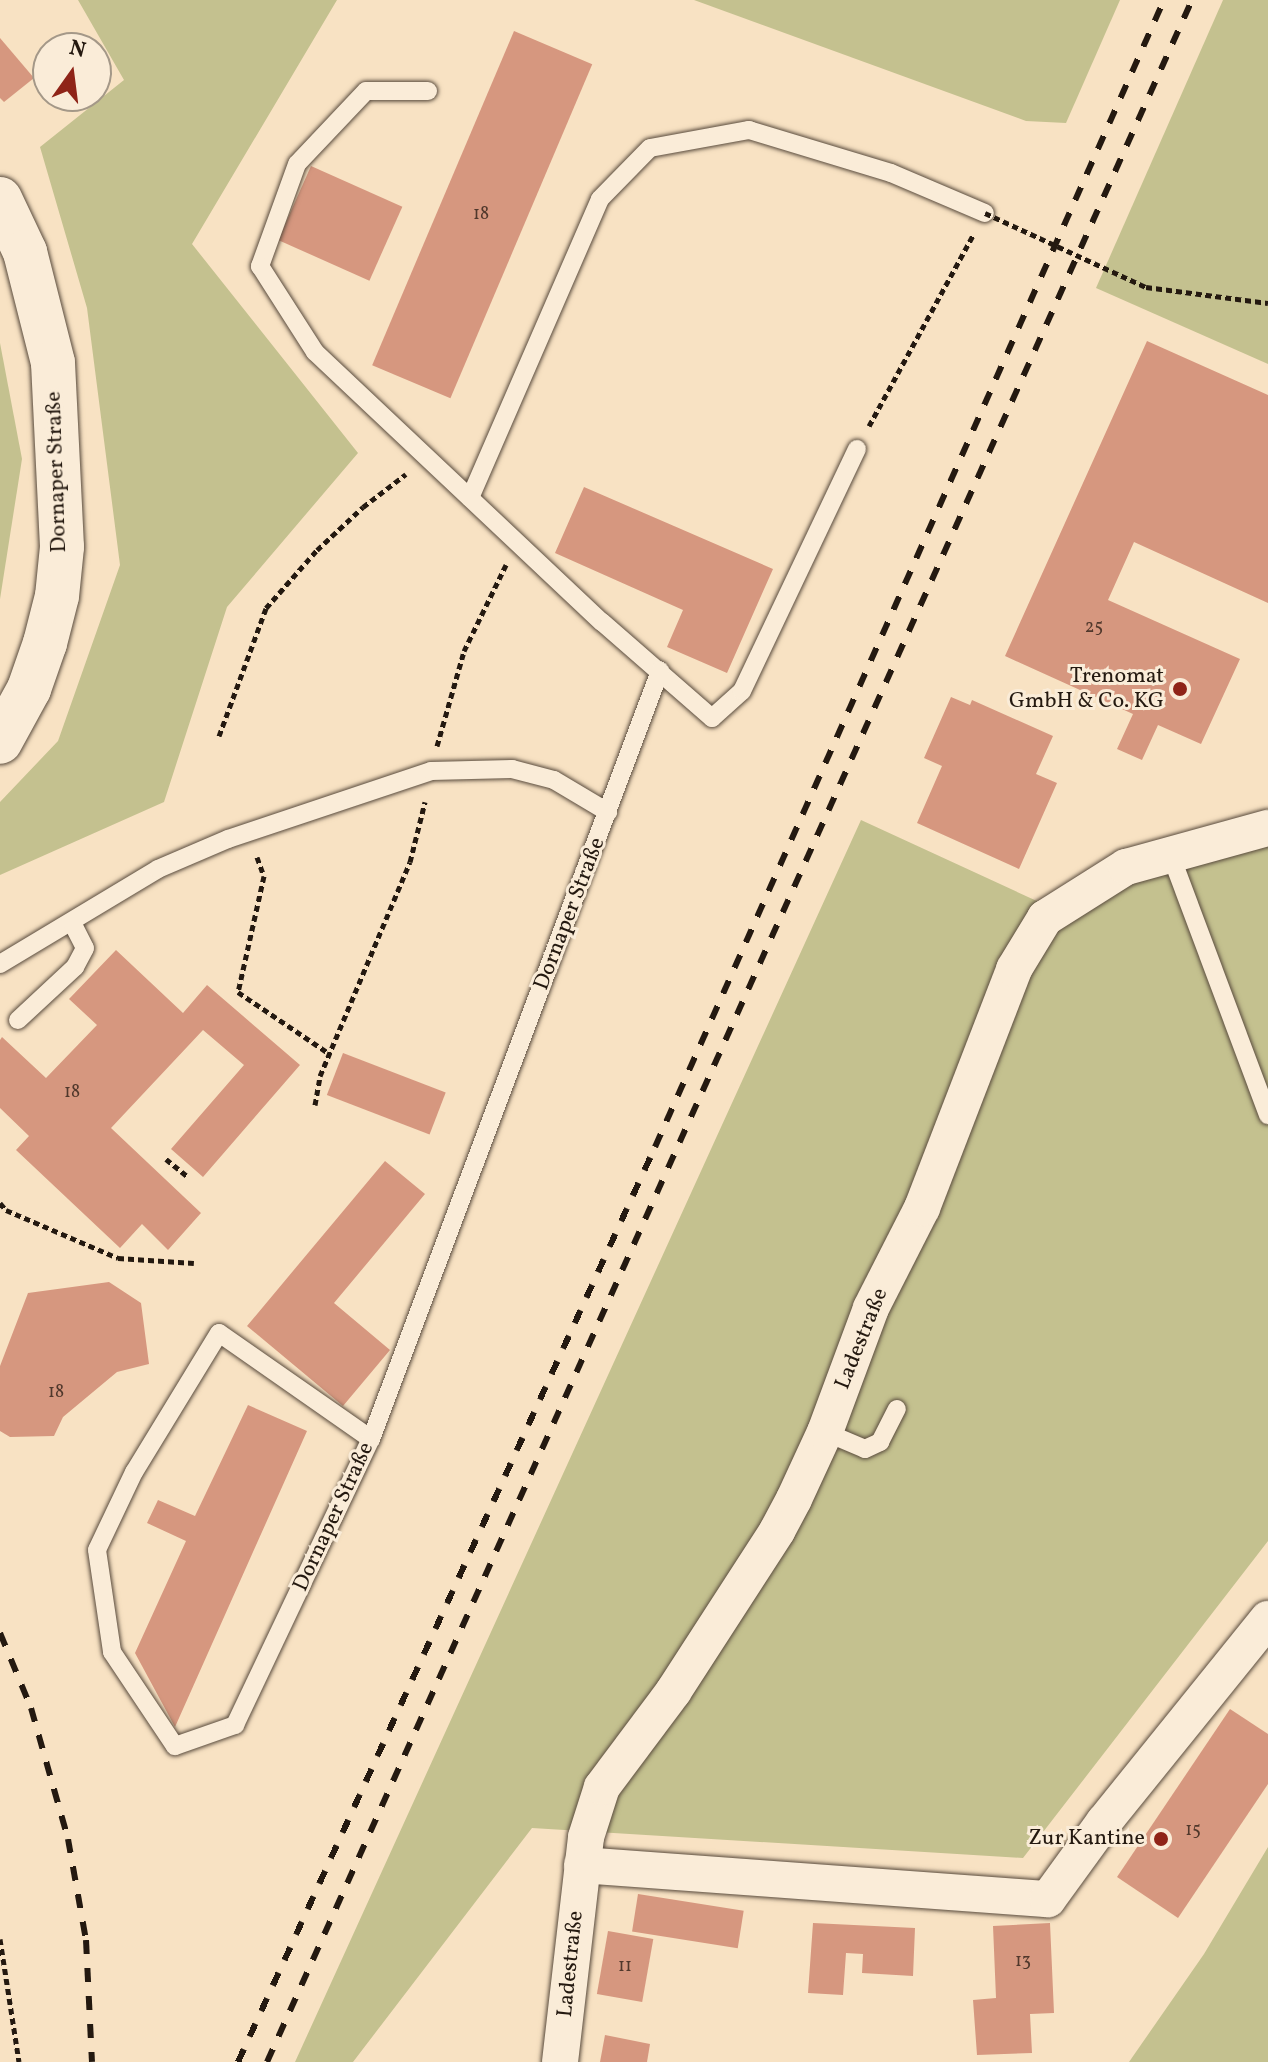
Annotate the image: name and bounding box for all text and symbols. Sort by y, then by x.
north arrow [32,32,112,112]
text: N [66,33,89,67]
house number: 18 [473,204,489,226]
street label: Dornaper Straße [41,391,73,553]
house number: 25 [1085,617,1103,639]
place label: Trenomat GmbH & Co. KG [1009,663,1164,714]
marker: Trenomat GmbH & Co. KG [1171,680,1189,698]
street label: Dornaper Straße [529,834,611,994]
house number: 18 [64,1082,80,1104]
street label: Ladestraße [830,1284,894,1394]
house number: 18 [48,1382,64,1404]
street label: Dornaper Straße [288,1438,380,1596]
house number: 15 [1185,1820,1201,1842]
place label: Zur Kantine [1028,1826,1145,1852]
marker: Zur Kantine [1152,1830,1170,1848]
street label: Ladestraße [552,1909,590,2019]
house number: 13 [1015,1951,1031,1973]
house number: 11 [618,1956,632,1978]

